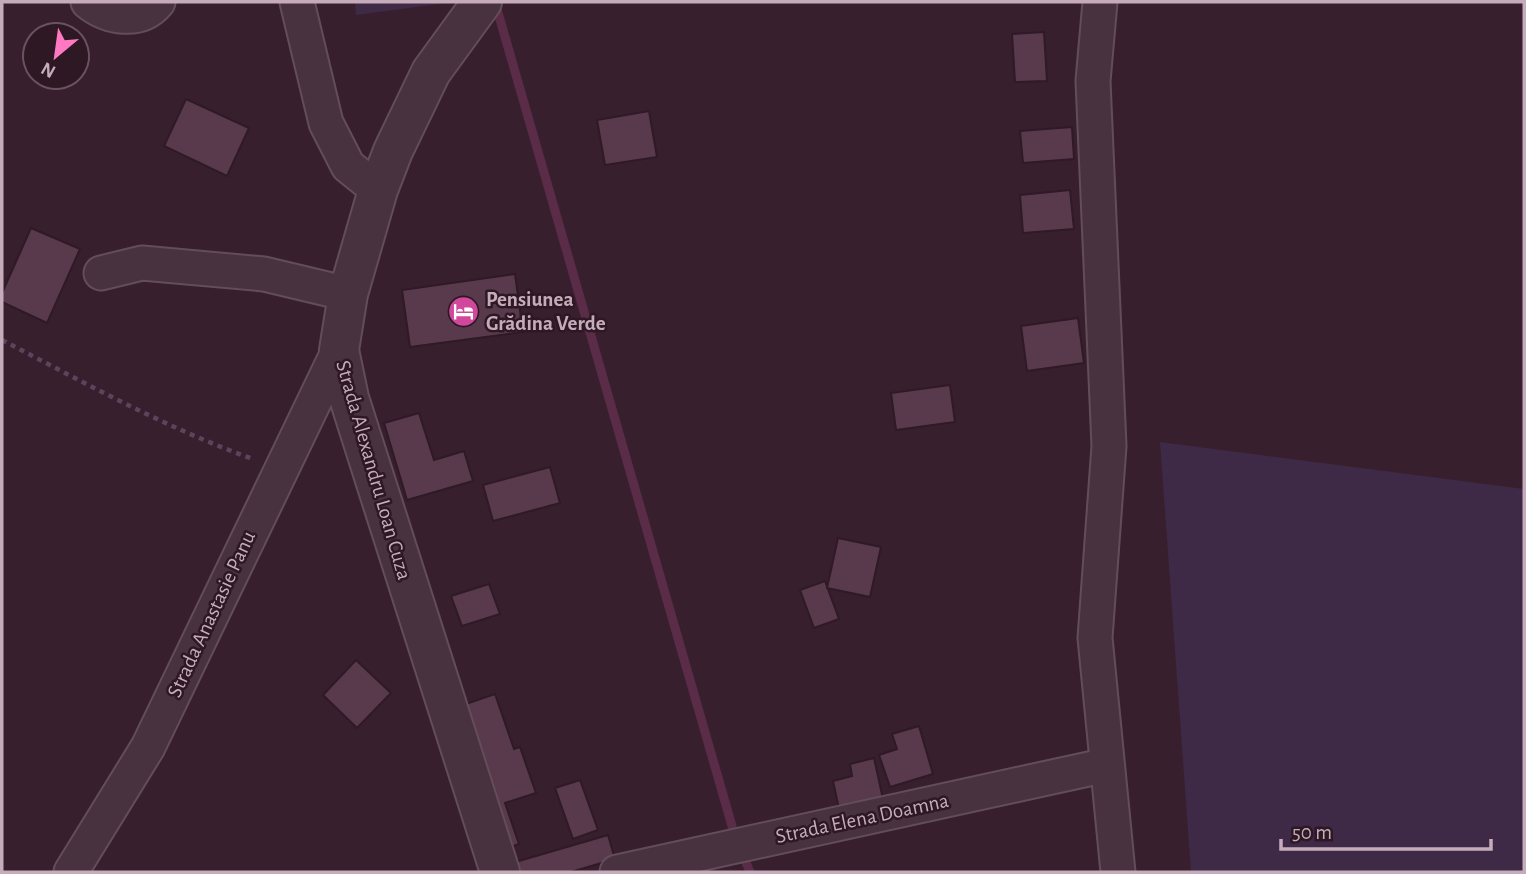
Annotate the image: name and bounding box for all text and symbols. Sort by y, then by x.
north arrow [21,21,91,91]
text: N [38,58,59,81]
place label: Pensiunea Grădina Verde [486,289,606,334]
hotel icon: Pensiunea Grădina Verde [446,294,480,328]
street label: Strada Alexandru Loan Cuza [332,358,415,582]
street label: Strada Anastasie Panu [164,528,259,701]
street label: Strada Elena Doamna [774,790,951,847]
scale bar [1281,808,1491,852]
text: 50 m [1292,822,1332,843]

